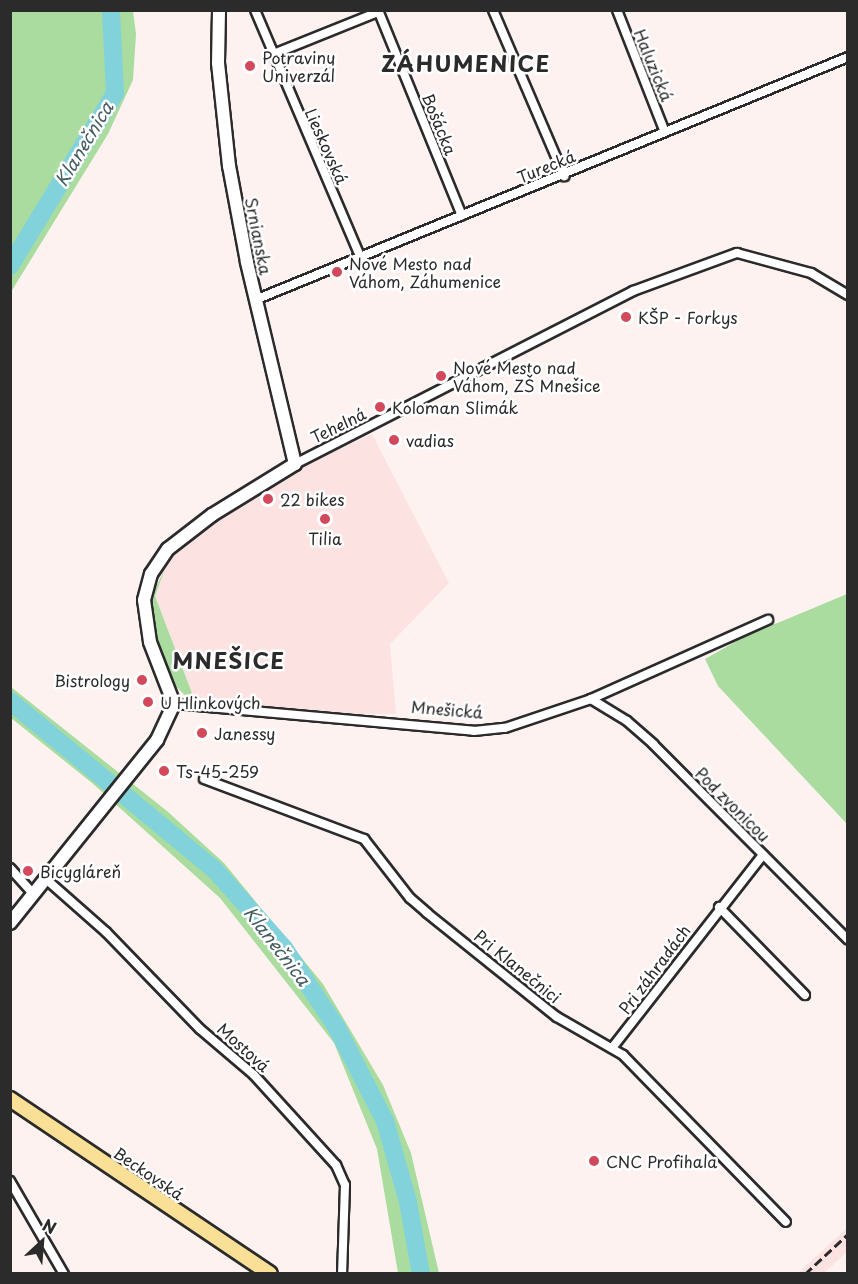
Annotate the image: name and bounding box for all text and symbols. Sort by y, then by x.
street label: Haluzická [631,26,677,104]
place label: Potraviny Univerzál [262,47,335,85]
district label: ZÁHUMENICE [380,50,552,76]
marker: Potraviny Univerzál [243,59,257,73]
street label: Bošácka [419,90,461,158]
water label: Klanečnica [50,98,118,190]
street label: Lieskovská [302,105,352,187]
street label: Turecká [514,146,578,186]
street label: Srnianska [242,196,276,276]
place label: Nové Mesto nad Váhom, Záhumenice [349,253,502,291]
marker: Nové Mesto nad Váhom, Záhumenice [330,265,344,279]
place label: KŠP - Forkys [638,307,738,327]
marker: KŠP - Forkys [619,310,633,324]
place label: Nové Mesto nad Váhom, ZŠ Mnešice [453,357,601,395]
marker: Nové Mesto nad Váhom, ZŠ Mnešice [434,369,448,383]
place label: Koloman Slimák [392,397,517,417]
marker: Koloman Slimák [373,400,387,414]
street label: Tehelná [307,403,369,447]
place label: vadias [406,430,454,450]
marker: vadias [387,433,401,447]
place label: 22 bikes [280,489,345,509]
marker: 22 bikes [261,492,275,506]
marker: Tilia [318,512,332,526]
place label: Tilia [308,528,342,548]
district label: MNEŠICE [172,647,286,673]
place label: Bistrology [54,670,130,690]
marker: Bistrology [135,673,149,687]
place label: U Hlinkových [160,692,262,712]
marker: U Hlinkových [141,695,155,709]
street label: Mnešická [410,696,484,722]
place label: Janessy [214,723,276,743]
marker: Janessy [195,726,209,740]
place label: Ts-45-259 [176,761,259,781]
street label: Pod zvonicou [691,762,775,846]
marker: Ts-45-259 [157,764,171,778]
place label: Bicygláreň [40,861,121,881]
marker: Bicygláreň [21,864,35,878]
water label: Klanečnica [239,902,315,990]
street label: Pri záhradách [614,920,694,1018]
street label: Pri Klanečnici [471,926,565,1006]
street label: Mostová [214,1019,274,1075]
street label: Beckovská [110,1143,188,1203]
place label: CNC Profihala [606,1151,718,1171]
marker: CNC Profihala [587,1154,601,1168]
north arrow [12,1212,72,1272]
text: N [39,1212,61,1239]

